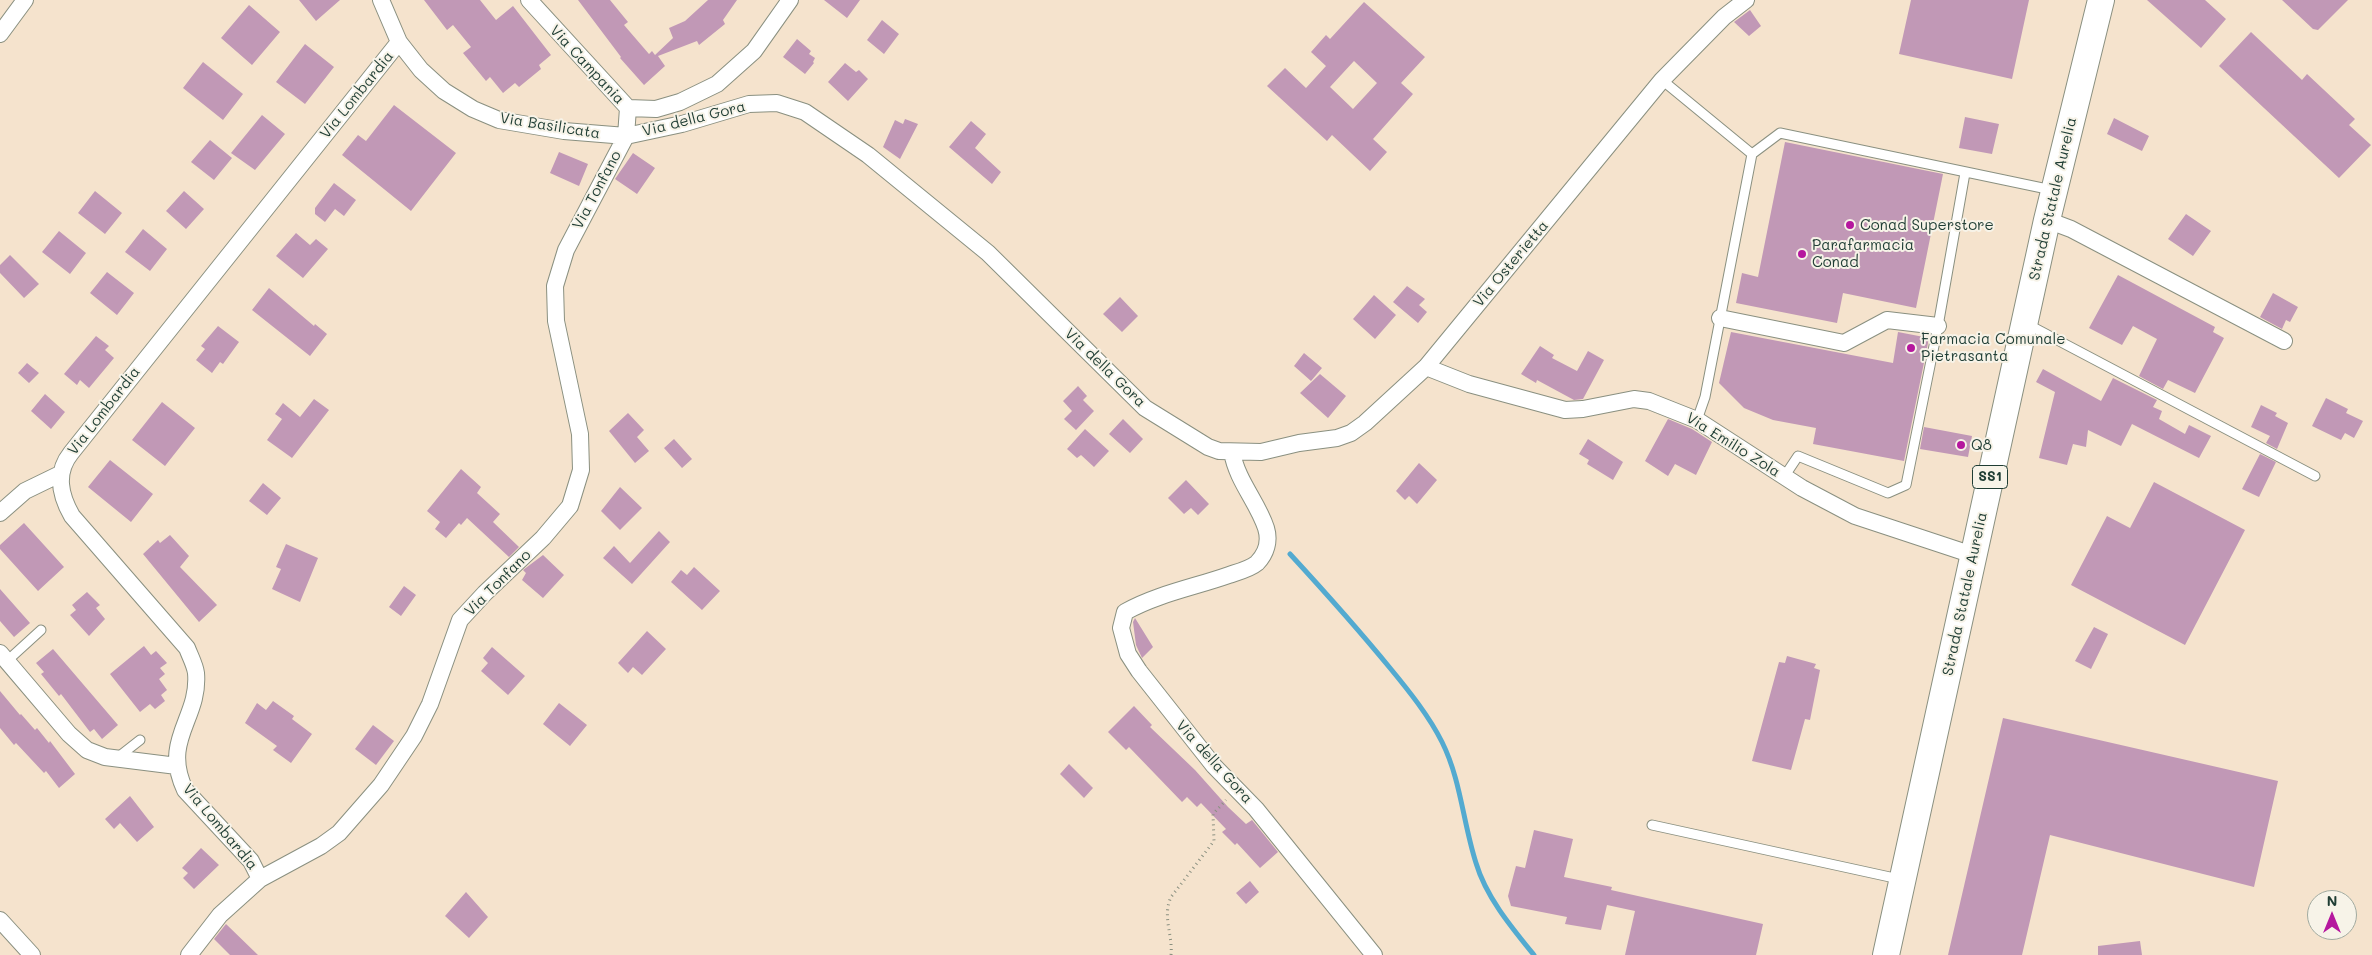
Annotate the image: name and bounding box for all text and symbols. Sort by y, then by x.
street label: Via Campania [546,22,628,108]
street label: Via Lombardia [316,48,398,142]
street label: Via della Gora [641,97,747,141]
street label: Via Basilicata [499,109,601,143]
street label: Strada Statale Aurelia [2025,116,2081,282]
street label: Via Tonfano [569,148,625,232]
place label: Conad Superstore [1860,216,1994,234]
street label: Via Osterietta [1470,217,1552,311]
marker: Conad Superstore [1844,219,1856,231]
place label: Parafarmacia Conad [1812,236,1914,271]
marker: Parafarmacia Conad [1796,248,1808,260]
street label: Via della Gora [1061,325,1149,411]
place label: Farmacia Comunale Pietrasanta [1921,330,2066,365]
marker: Farmacia Comunale Pietrasanta [1905,342,1917,354]
street label: Via Lombardia [64,363,144,459]
street label: Via Emilio Zola [1683,409,1783,481]
place label: Q8 [1971,436,1992,454]
marker: Q8 [1955,439,1967,451]
road number: SS1 [1972,466,2008,488]
street label: Strada Statale Aurelia [1939,511,1991,677]
street label: Via Tonfano [461,546,535,620]
street label: Via della Gora [1172,717,1256,807]
street label: Via Lombardia [179,780,261,874]
north arrow [2307,890,2357,940]
text: N [2327,891,2337,910]

